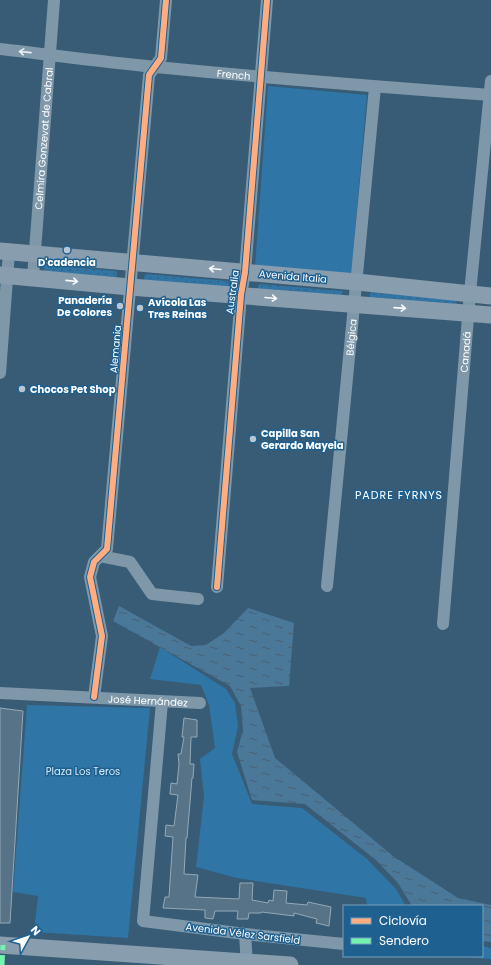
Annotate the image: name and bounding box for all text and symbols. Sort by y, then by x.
one-way arrow [19,48,32,55]
street label: French [216,66,251,84]
street label: Celmira Gonzevat de Cabral [31,67,57,210]
marker: D'cadencia [62,245,72,255]
place label: D'cadencia [38,255,96,270]
one-way arrow [209,266,222,273]
street label: Avenida Italia [258,266,328,287]
street label: Australia [222,269,243,315]
one-way arrow [65,277,78,285]
place label: Panadería De Colores [57,293,112,320]
one-way arrow [264,294,277,301]
place label: Avícola Las Tres Reinas [148,295,207,322]
marker: Panadería De Colores [115,301,125,311]
marker: Avícola Las Tres Reinas [135,303,145,313]
one-way arrow [393,304,406,312]
street label: Bélgica [342,318,361,356]
street label: Alemania [106,324,125,374]
street label: Canadá [457,331,475,373]
place label: Chocos Pet Shop [30,382,116,397]
marker: Chocos Pet Shop [17,384,27,394]
place label: Capilla San Gerardo Mayela [261,426,344,453]
marker: Capilla San Gerardo Mayela [248,434,258,444]
district label: PADRE FYRNYS [355,487,443,503]
street label: José Hernández [108,691,188,710]
park label: Plaza Los Teros [46,764,120,779]
legend [343,905,483,957]
text: Ciclovía [379,912,427,929]
north arrow [8,917,48,957]
street label: Avenida Vélez Sarsfield [185,919,301,948]
text: N [27,922,44,939]
text: Sendero [379,932,429,949]

